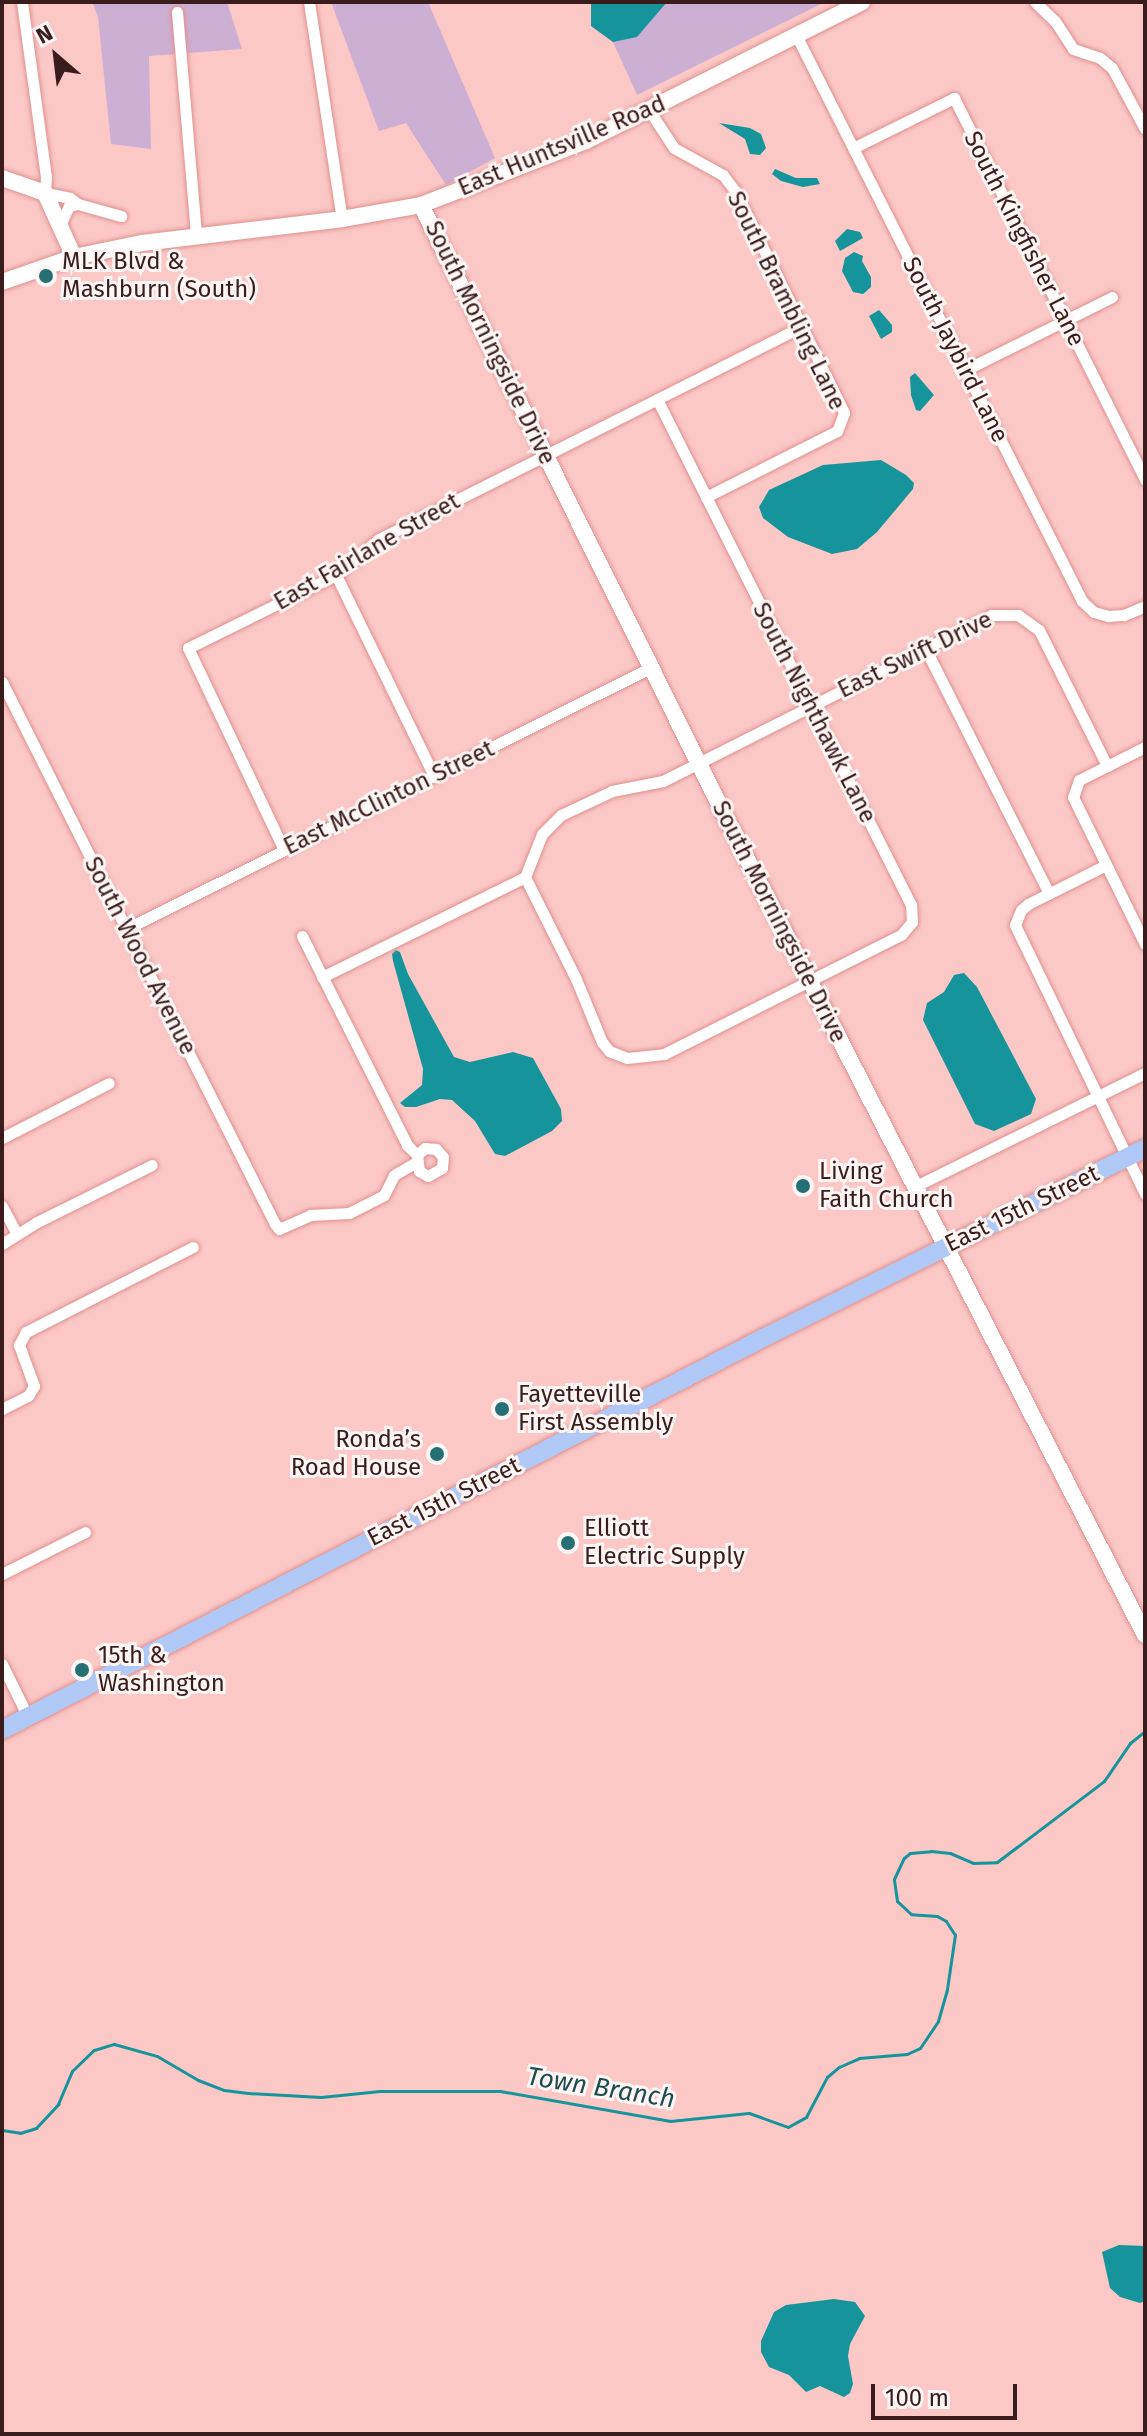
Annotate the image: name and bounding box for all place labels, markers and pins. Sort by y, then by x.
place label: MLK Blvd & Mashburn (South) [62,248,256,304]
marker: MLK Blvd & Mashburn (South) [37,267,55,285]
place label: Living Faith Church [819,1158,954,1214]
marker: Living Faith Church [794,1177,812,1195]
place label: Fayetteville First Assembly [518,1381,673,1437]
marker: Fayetteville First Assembly [493,1400,511,1418]
place label: Ronda’s Road House [291,1426,421,1482]
marker: Ronda’s Road House [428,1445,446,1463]
place label: Elliott Electric Supply [584,1515,745,1571]
marker: Elliott Electric Supply [559,1534,577,1552]
place label: 15th & Washington [98,1642,225,1698]
marker: 15th & Washington [73,1661,91,1679]

